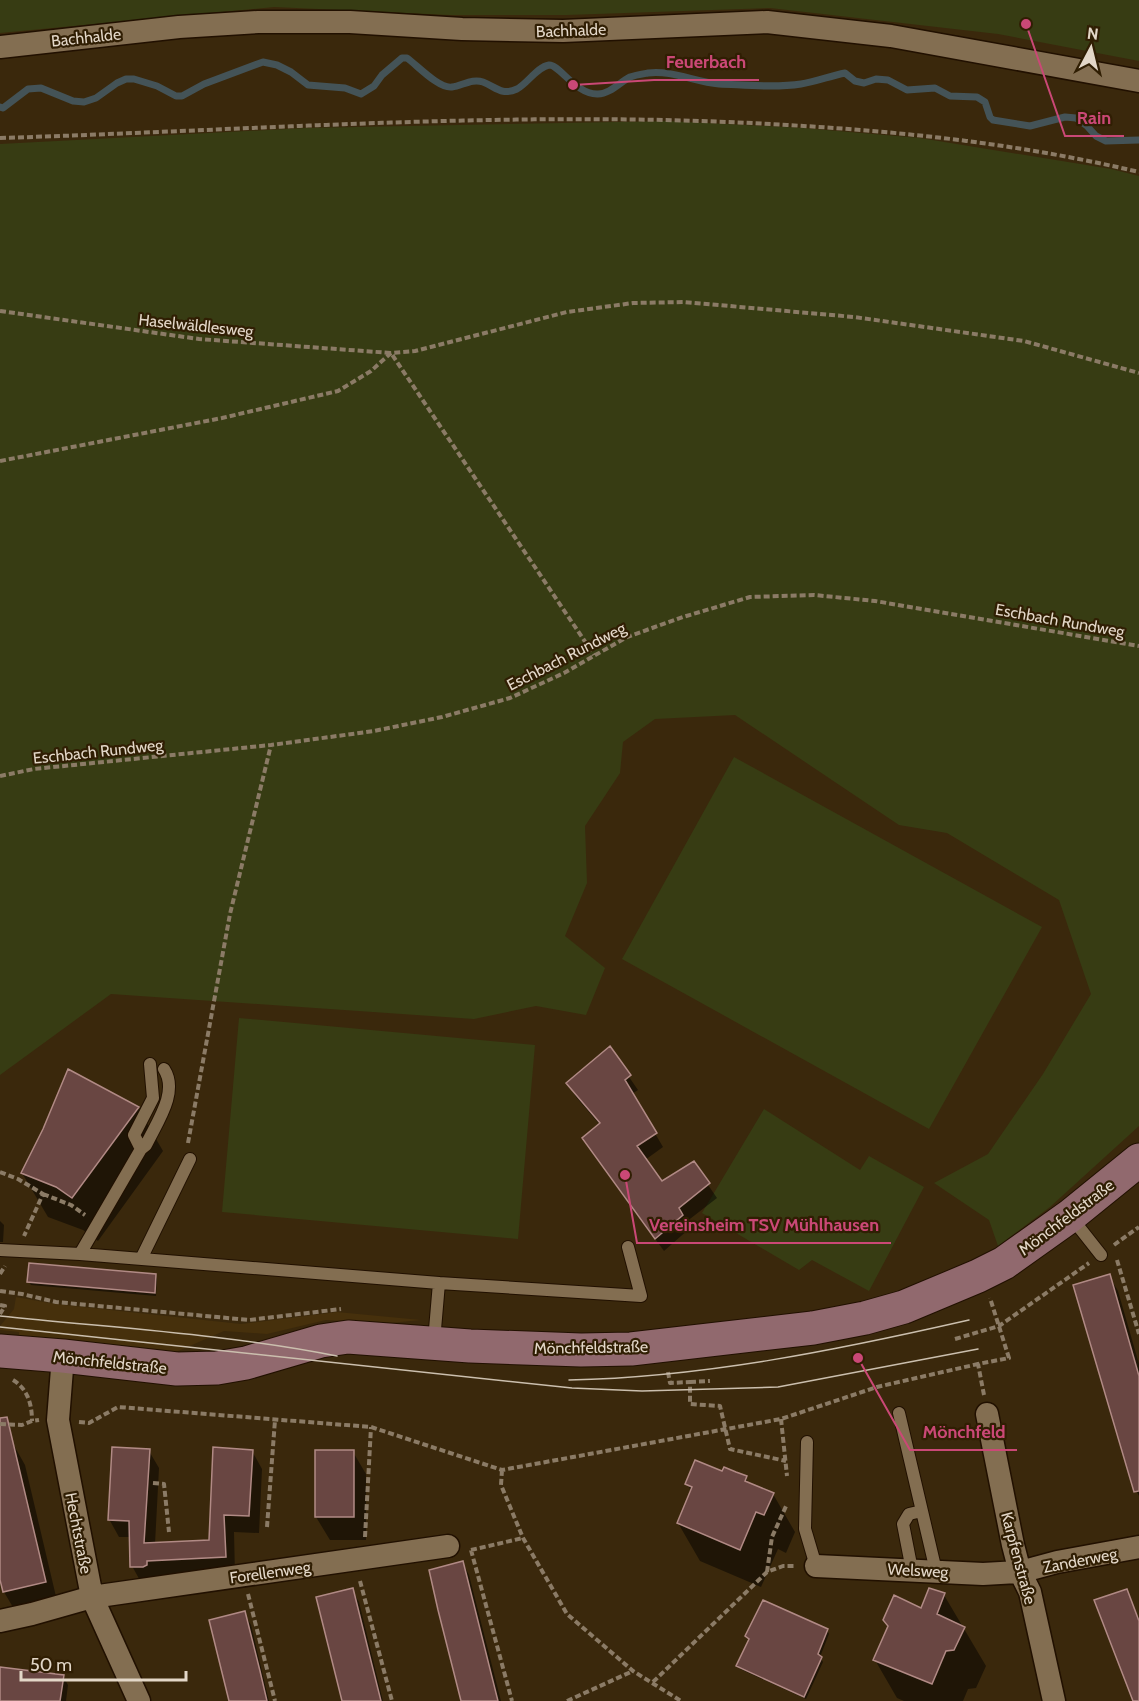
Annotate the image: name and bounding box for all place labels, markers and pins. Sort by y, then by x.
callout: Feuerbach [654,44,759,80]
callout: Rain [1065,100,1124,136]
callout: Vereinsheim TSV Mühlhausen [637,1207,891,1243]
callout: Mönchfeld [910,1414,1017,1450]

